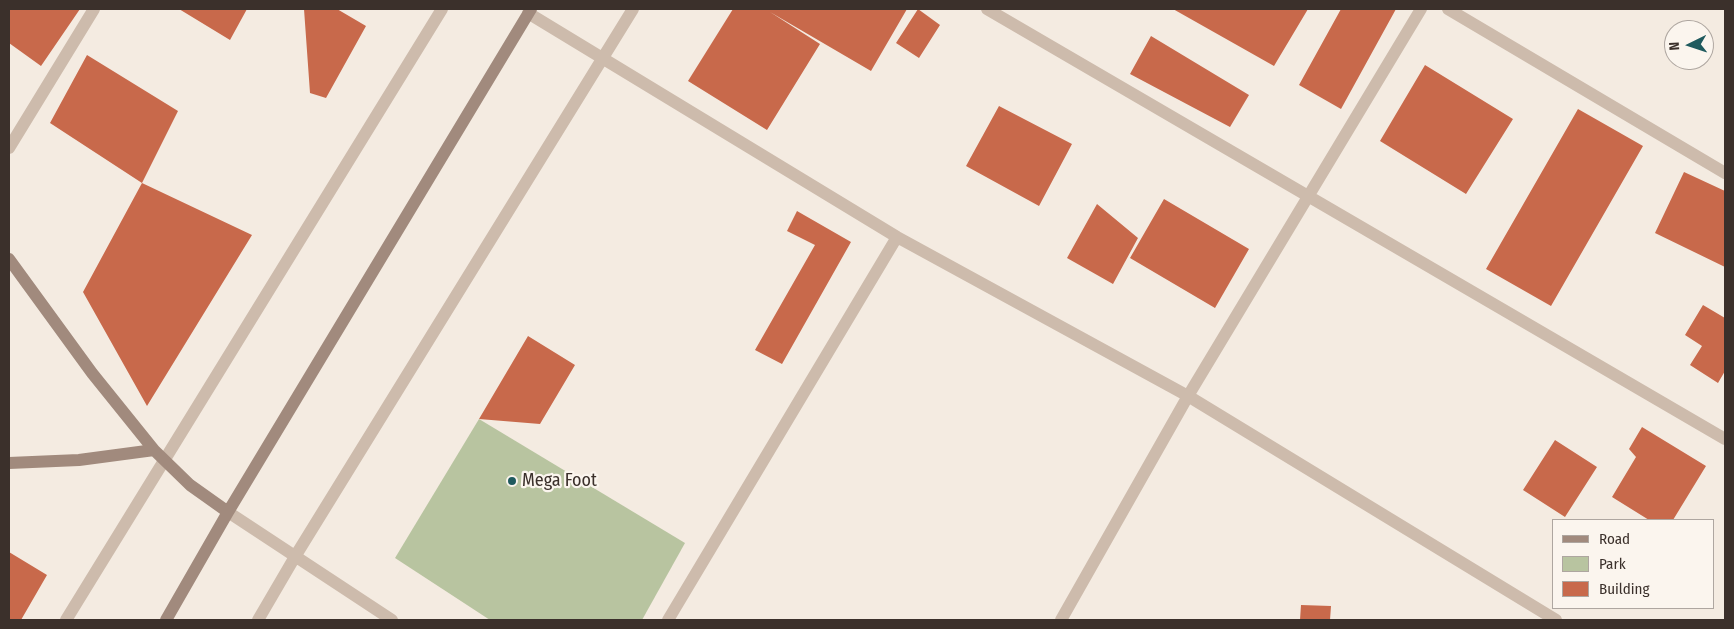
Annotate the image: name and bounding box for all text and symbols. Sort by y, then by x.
north arrow [1664,20,1714,70]
text: N [1666,41,1683,51]
place label: Mega Foot [522,470,597,492]
marker: Mega Foot [506,475,518,487]
legend [1552,519,1714,609]
text: Road [1599,530,1630,548]
text: Park [1599,555,1626,573]
text: Building [1599,580,1650,598]

